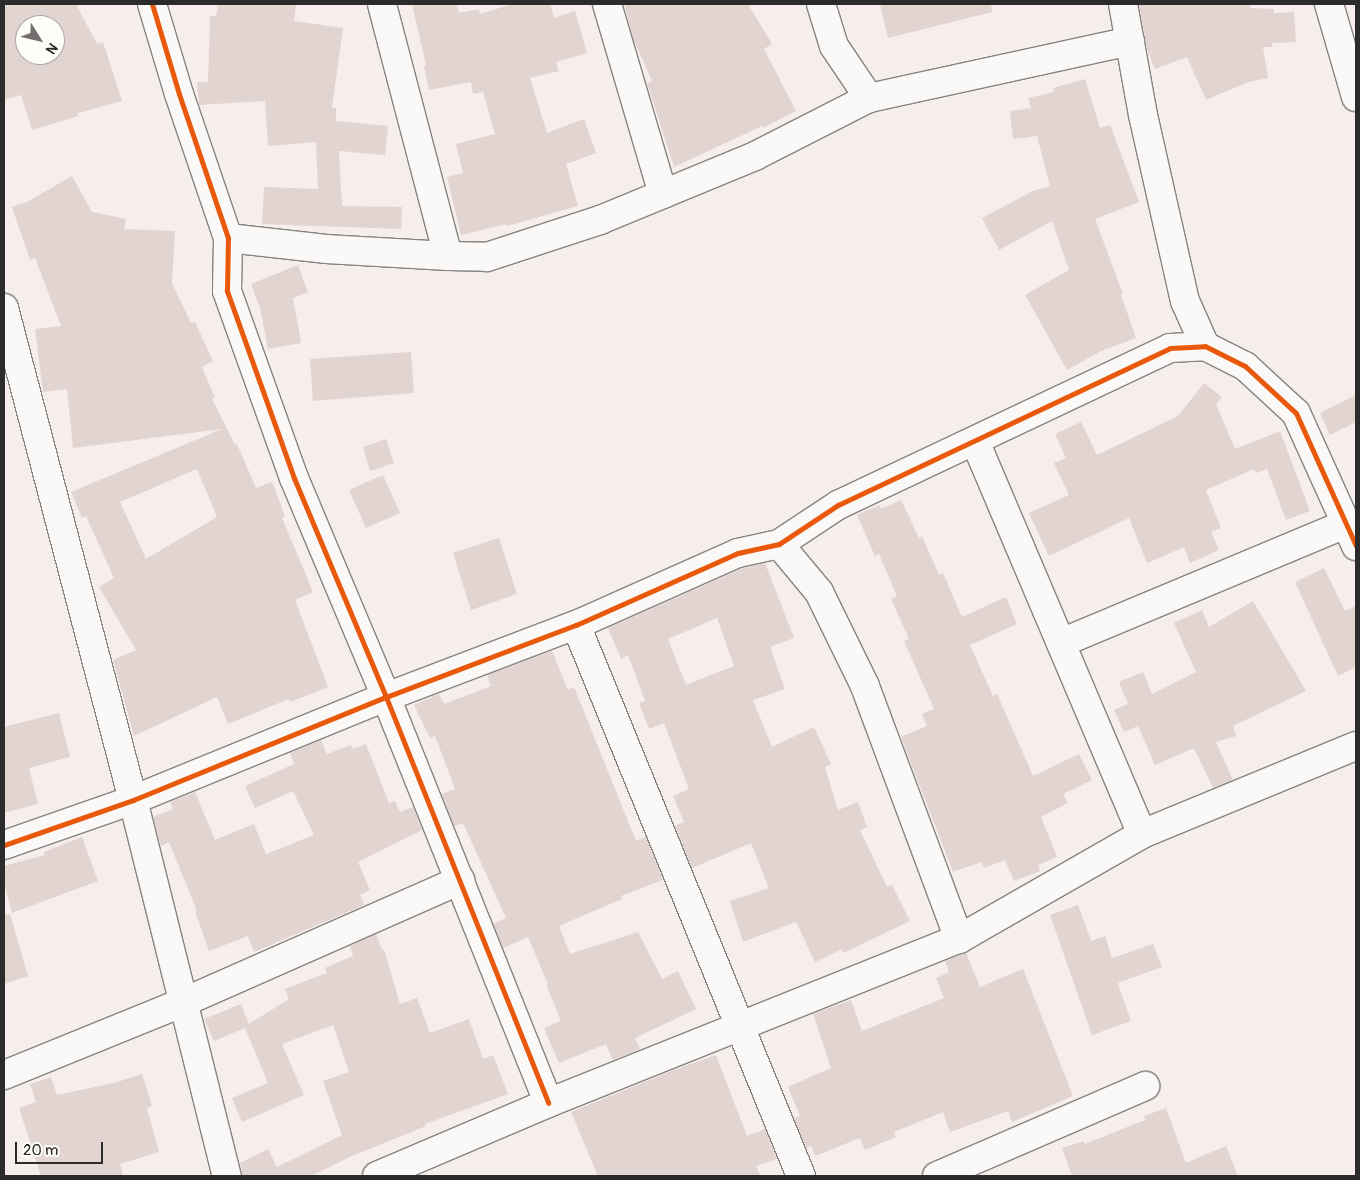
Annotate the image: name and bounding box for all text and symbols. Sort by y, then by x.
north arrow [15,15,65,65]
text: N [42,40,61,57]
scale bar [18,1132,105,1164]
text: 20 m [23,1141,58,1160]

